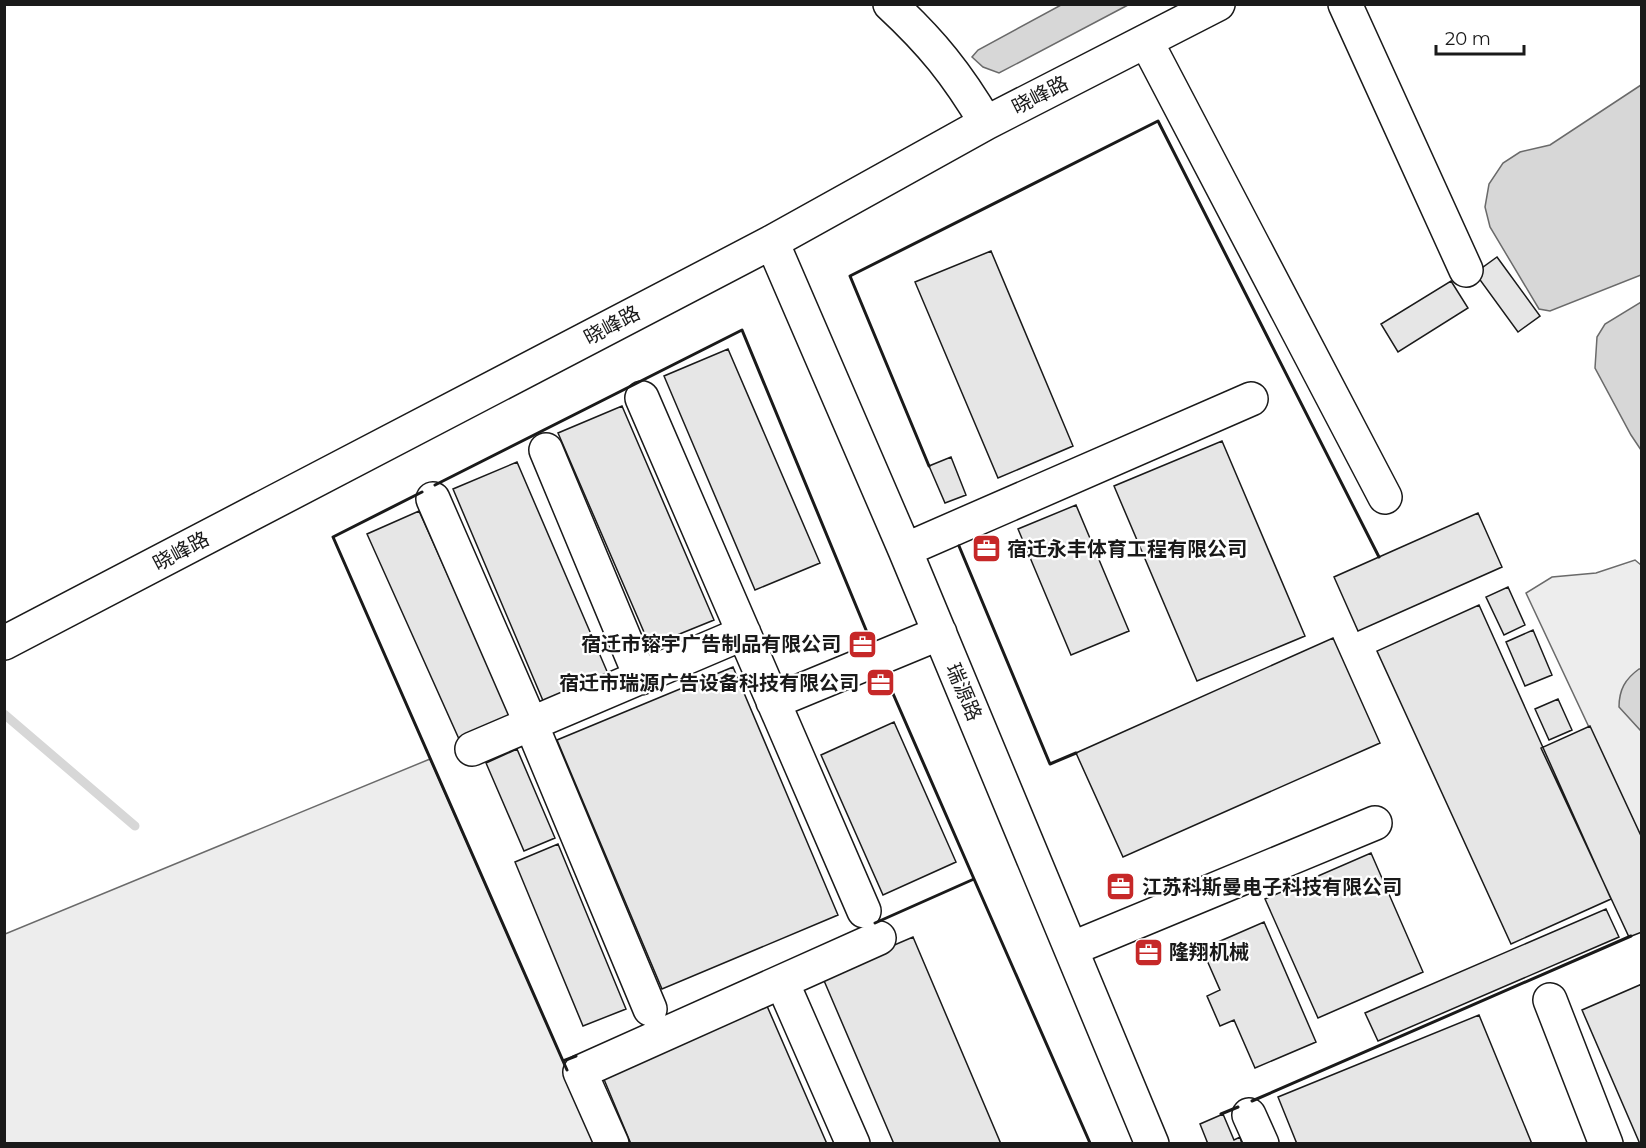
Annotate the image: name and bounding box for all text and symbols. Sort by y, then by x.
scale bar [1436,18,1524,56]
text: 20 m [1445,28,1491,50]
street label: 晓峰路 [1008,71,1072,119]
street label: 晓峰路 [580,300,644,350]
street label: 晓峰路 [149,526,213,576]
office icon: 宿迁永丰体育工程有限公司 [970,533,1002,565]
place label: 宿迁永丰体育工程有限公司 [1007,537,1247,561]
office icon: 宿迁市镕宇广告制品有限公司 [846,628,878,660]
place label: 宿迁市镕宇广告制品有限公司 [581,632,841,656]
street label: 瑞源路 [941,660,987,724]
office icon: 宿迁市瑞源广告设备科技有限公司 [864,667,896,699]
place label: 宿迁市瑞源广告设备科技有限公司 [559,671,859,695]
office icon: 江苏科斯曼电子科技有限公司 [1105,871,1137,903]
place label: 江苏科斯曼电子科技有限公司 [1142,875,1402,899]
office icon: 隆翔机械 [1132,936,1164,968]
place label: 隆翔机械 [1169,940,1249,964]

